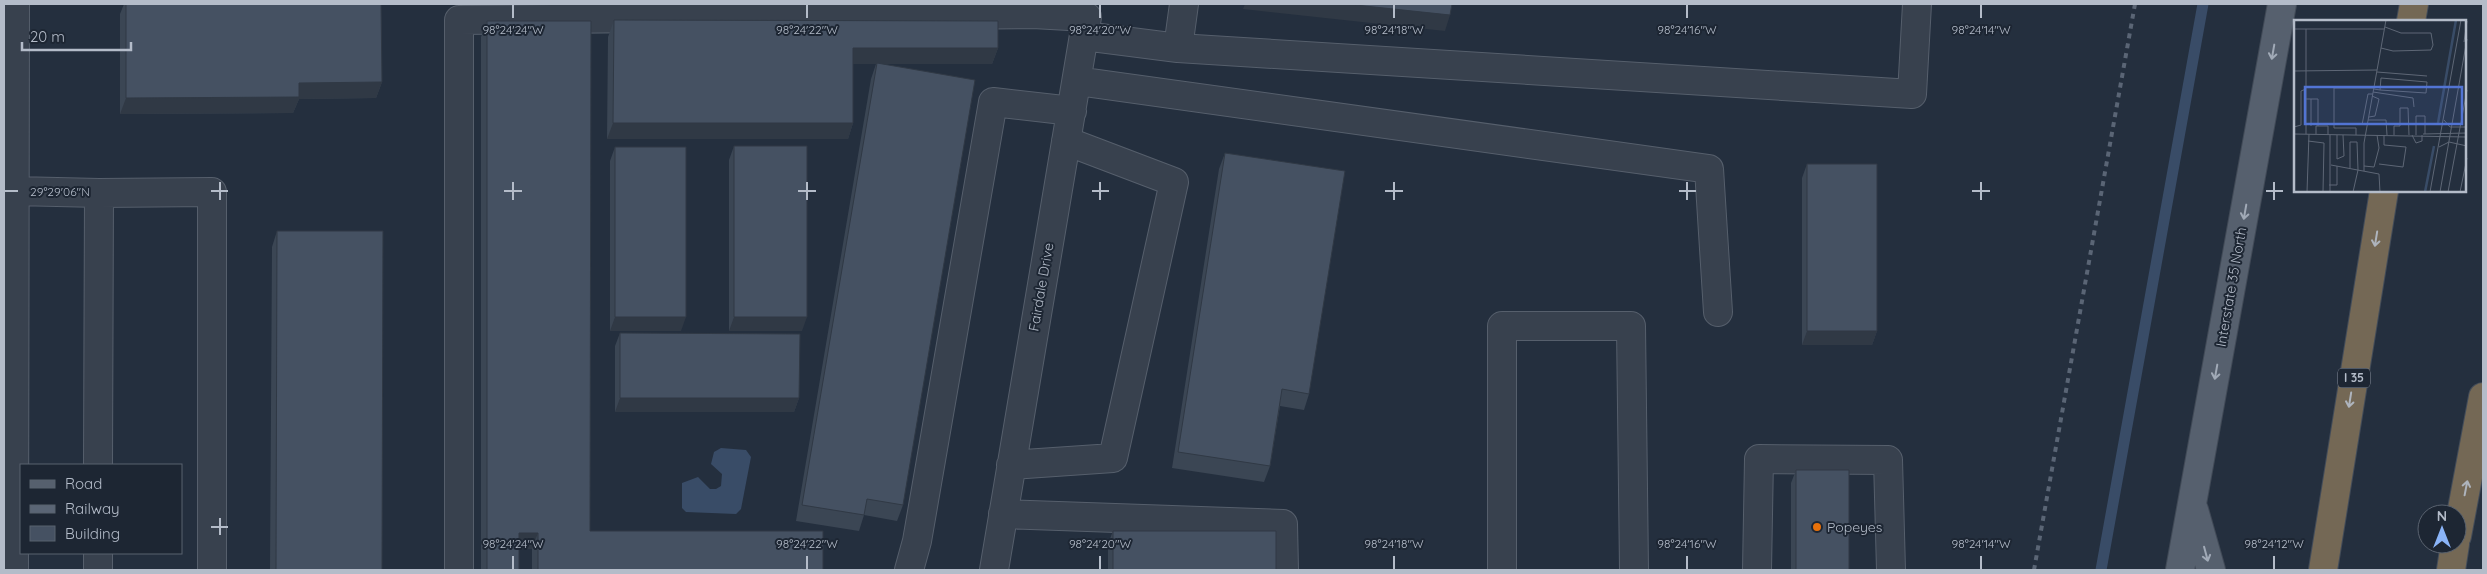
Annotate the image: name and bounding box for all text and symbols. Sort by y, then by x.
scale bar [22,20,131,52]
inset map [2294,20,2467,192]
text: 98°24'24"W [482,22,544,37]
text: 98°24'22"W [776,22,838,37]
text: 98°24'20"W [1069,22,1132,37]
text: 98°24'18"W [1364,22,1424,37]
text: 98°24'16"W [1657,22,1717,37]
text: 98°24'14"W [1951,22,2011,37]
text: 20 m [30,27,65,46]
one-way arrow [2268,43,2278,59]
text: 29°29'06"N [30,184,90,199]
one-way arrow [2239,203,2249,219]
street label: Interstate 35 North [2212,226,2250,348]
one-way arrow [2371,231,2381,247]
street label: Fairdale Drive [1024,241,1058,333]
one-way arrow [2211,363,2221,379]
road number: I 35 [2338,368,2370,388]
one-way arrow [2345,391,2355,407]
legend [20,464,182,554]
text: Road [65,474,102,493]
one-way arrow [2462,480,2471,496]
text: Railway [65,499,120,518]
north arrow [2417,504,2467,554]
text: N [2437,507,2447,525]
place label: Popeyes [1827,518,1882,536]
marker: Popeyes [1811,521,1823,533]
text: Building [65,524,120,543]
text: 98°24'24"W [482,536,544,551]
text: 98°24'22"W [776,536,838,551]
text: 98°24'20"W [1069,536,1132,551]
text: 98°24'18"W [1364,536,1424,551]
text: 98°24'16"W [1657,536,1717,551]
text: 98°24'14"W [1951,536,2011,551]
text: 98°24'12"W [2244,536,2304,551]
one-way arrow [2202,546,2212,562]

